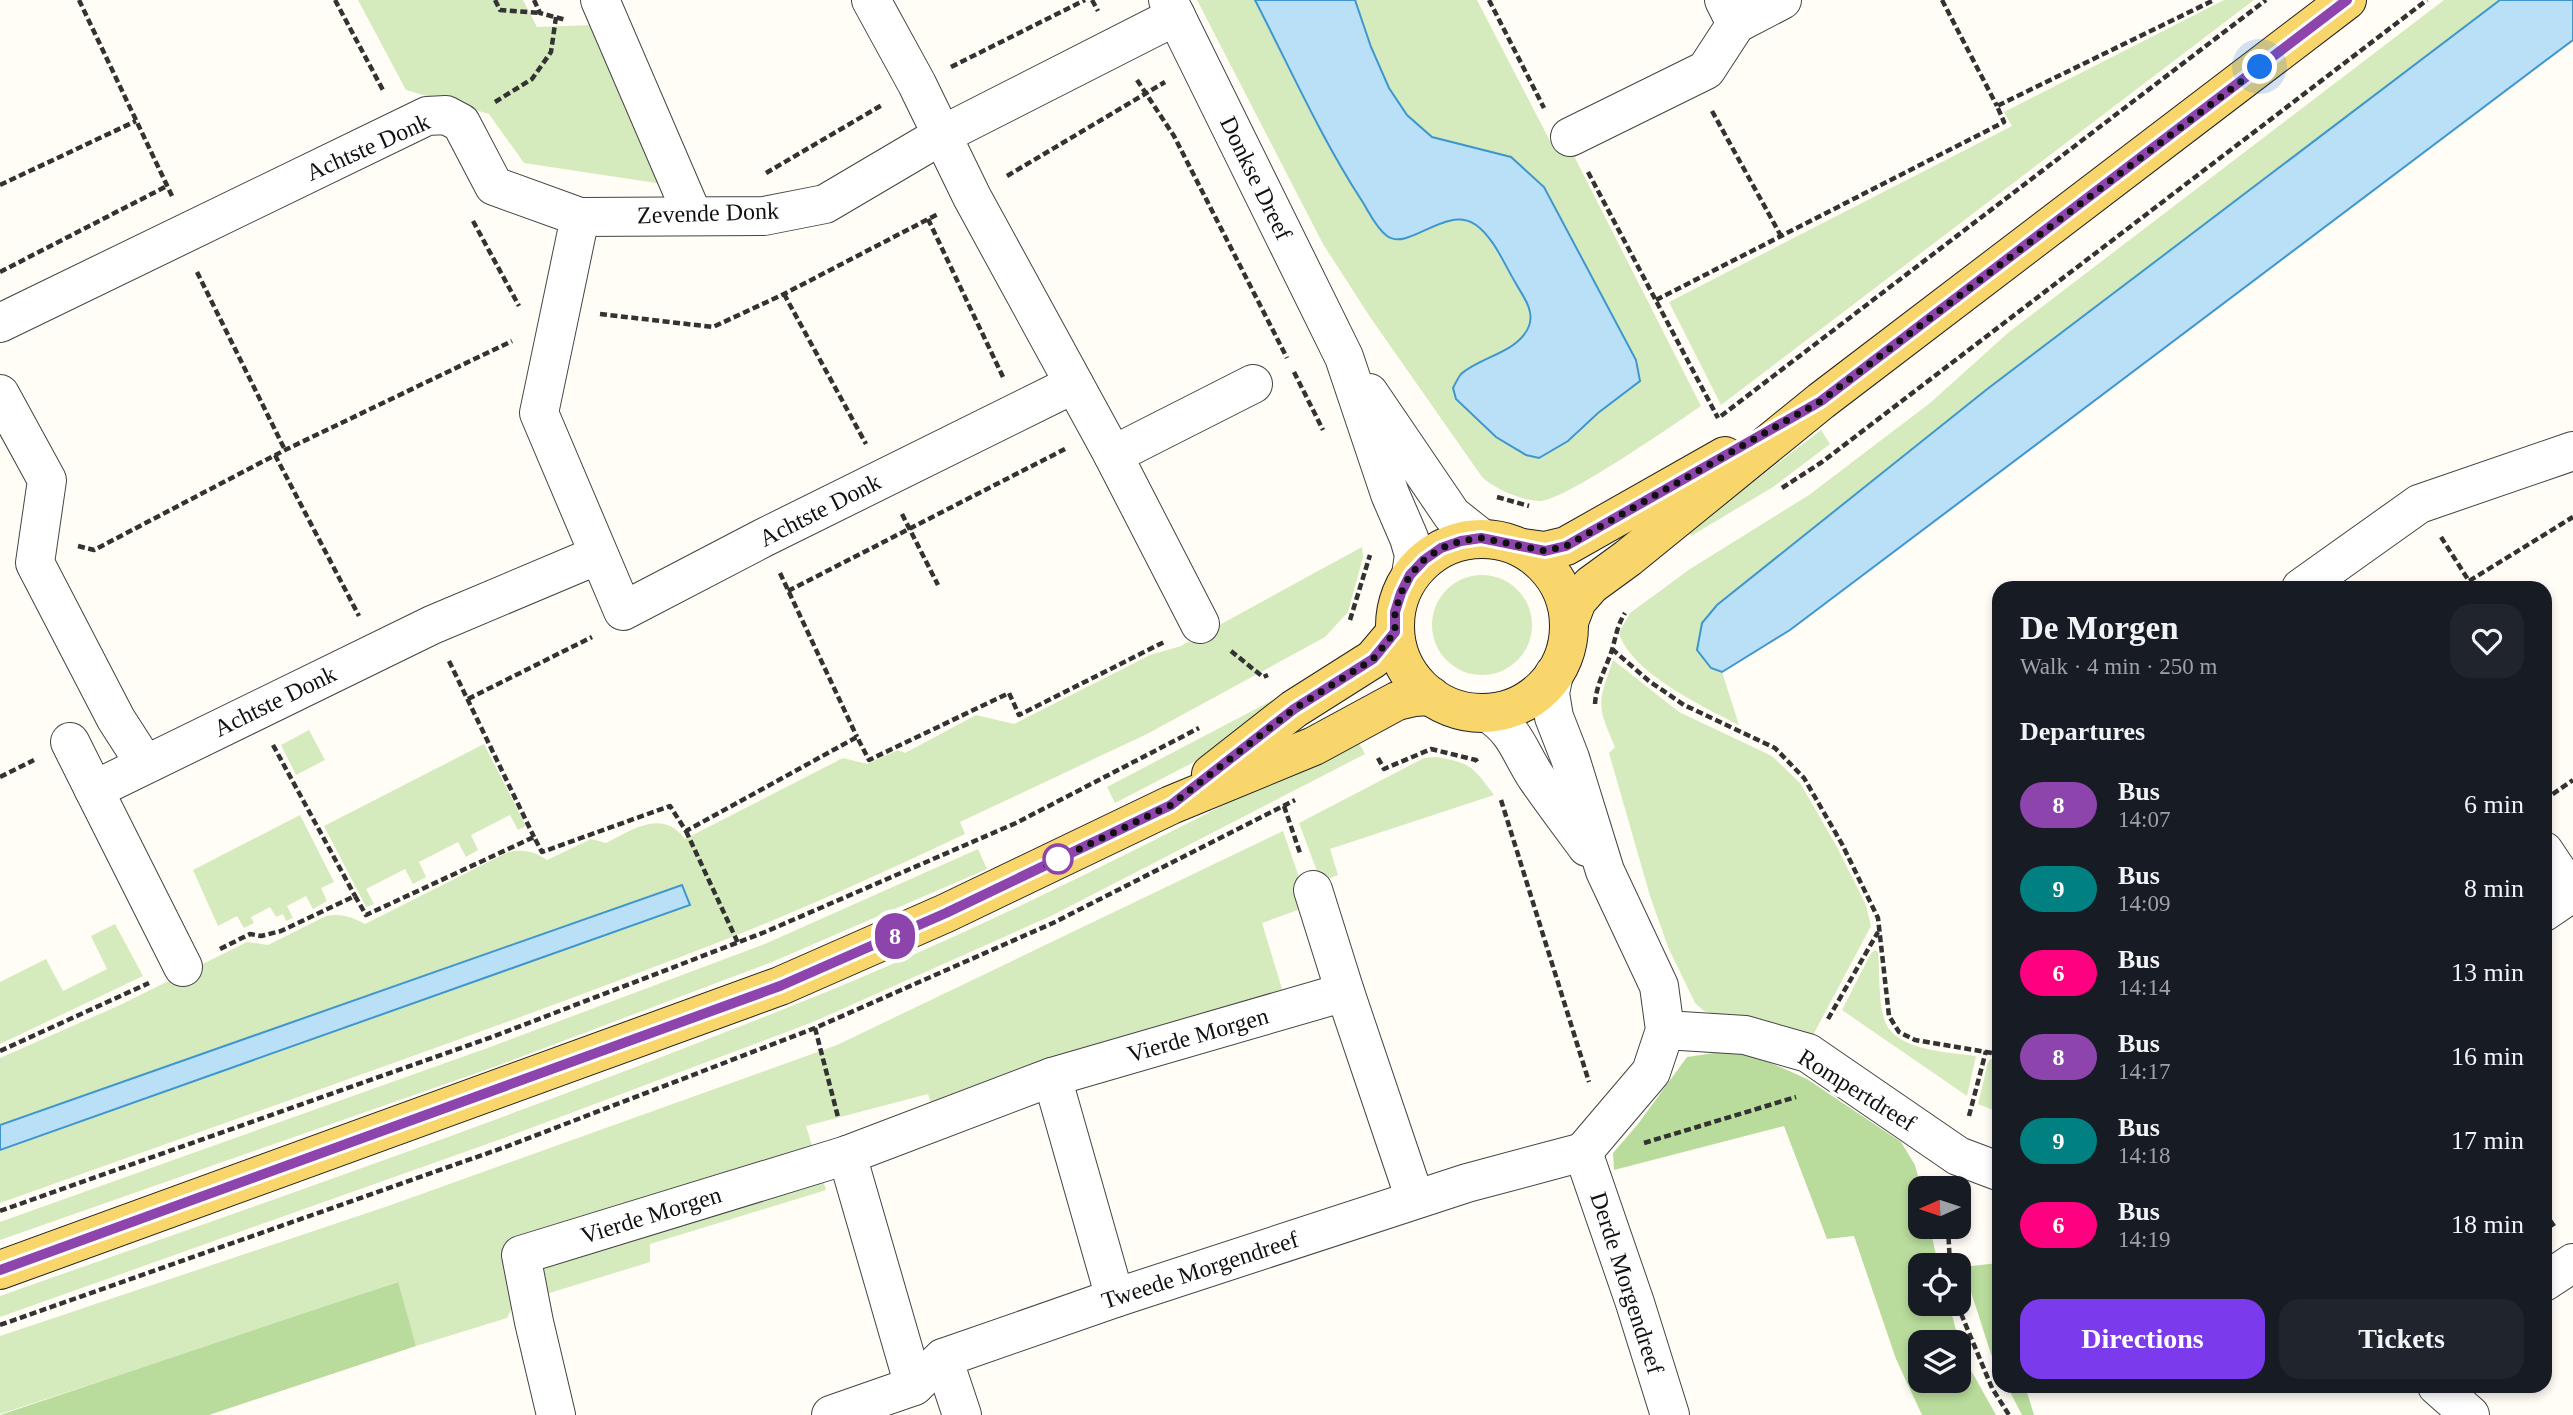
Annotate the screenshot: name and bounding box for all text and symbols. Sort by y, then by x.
your location [2242,49,2277,84]
street label: Achtste Donk [302,108,434,186]
street label: Donkse Dreef [1215,112,1297,244]
street label: Zevende Donk [637,198,779,228]
street label: Achtste Donk [755,468,885,552]
button: heart [2450,604,2524,678]
text: De Morgen [2020,610,2179,646]
text: Walk · 4 min · 250 m [2020,654,2217,679]
street label: Achtste Donk [210,660,340,742]
text: Departures [2020,717,2145,746]
text: Bus [2118,777,2160,806]
text: 6 min [2464,790,2524,819]
text: 8 [2053,792,2065,818]
text: 14:07 [2118,807,2170,832]
unlabelled marker [1043,844,1073,874]
text: Bus [2118,861,2160,890]
text: 8 min [2464,874,2524,903]
text: 9 [2053,876,2065,902]
text: 14:09 [2118,891,2170,916]
line badge: 8 [872,913,918,959]
text: 8 [889,923,901,949]
text: Bus [2118,945,2160,974]
text: 13 min [2451,958,2524,987]
text: 6 [2053,960,2065,986]
text: 14:14 [2118,975,2170,1000]
street label: Vierde Morgen [1125,1002,1271,1068]
text: Bus [2118,1029,2160,1058]
text: 16 min [2451,1042,2524,1071]
street label: Rompertdreef [1794,1044,1920,1136]
text: 8 [2053,1044,2065,1070]
text: 14:17 [2118,1059,2170,1084]
text: Bus [2118,1113,2160,1142]
text: 17 min [2451,1126,2524,1155]
text: 9 [2053,1128,2065,1154]
text: 14:18 [2118,1143,2170,1168]
north arrow [1908,1176,1970,1239]
map controls [1908,1176,1971,1393]
street label: Vierde Morgen [578,1181,724,1249]
street label: Derde Morgendreef [1585,1189,1669,1377]
text: Bus [2118,1197,2160,1226]
text: 18 min [2451,1210,2524,1239]
text: 6 [2053,1212,2065,1238]
street label: Tweede Morgendreef [1098,1226,1302,1314]
text: 14:19 [2118,1227,2170,1252]
button: locate [1908,1253,1971,1316]
button: Directions [2020,1299,2265,1379]
button: Tickets [2279,1299,2524,1379]
button: layers [1908,1330,1971,1393]

